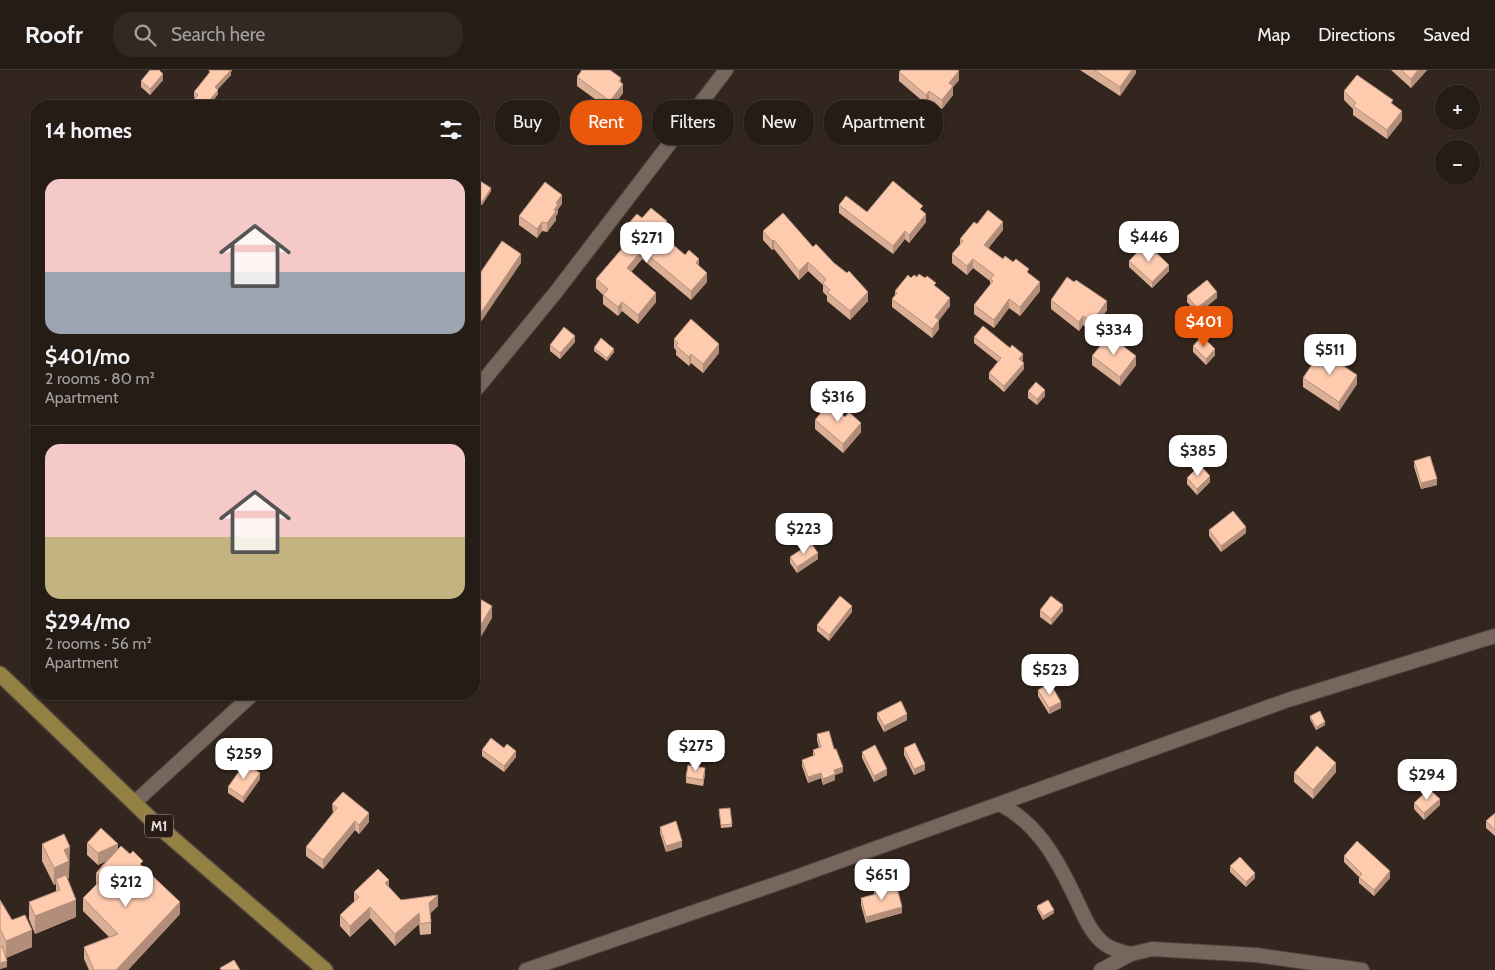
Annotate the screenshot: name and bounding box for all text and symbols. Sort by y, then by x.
search box [113,12,463,57]
text: Roofr [25,20,83,49]
icon: search [131,21,159,49]
text: Search here [171,23,265,46]
text: Map [1257,24,1290,46]
text: Directions [1318,24,1395,46]
text: Saved [1423,24,1470,46]
map controls [1435,85,1480,185]
button: + [1435,85,1480,130]
chip: Buy [495,100,560,145]
chip: Rent [570,100,642,145]
chip: Filters [652,100,734,145]
chip: New [744,100,814,145]
chip: Apartment [824,100,943,145]
icon: filters [437,116,465,144]
text: 14 homes [45,118,132,143]
button: − [1435,140,1480,185]
icon: home [210,211,300,301]
pin: $446 [1119,220,1179,263]
pin: $271 [617,222,677,264]
text: $446 [1130,227,1168,246]
text: $271 [631,228,663,247]
pin: $401 [1174,306,1234,348]
text: $401 [1186,312,1222,331]
pin: $334 [1084,314,1144,356]
text: $334 [1096,320,1132,339]
pin: $511 [1300,334,1360,376]
text: $511 [1315,340,1345,359]
text: $401/mo [45,344,130,369]
text: 2 rooms · 80 m² [45,369,155,388]
pin: $316 [808,380,868,423]
text: $316 [822,387,854,406]
text: Apartment [45,388,118,407]
pin: $385 [1168,434,1228,477]
text: $385 [1180,441,1216,460]
icon: home [210,477,300,567]
pin: $223 [774,512,834,555]
text: $223 [787,519,821,538]
text: $294/mo [45,609,130,634]
text: 2 rooms · 56 m² [45,634,152,653]
text: Apartment [45,653,118,672]
pin: $523 [1020,654,1080,696]
text: $523 [1033,660,1067,679]
pin: $275 [666,730,726,772]
text: $275 [679,736,713,755]
pin: $259 [214,738,274,780]
text: $259 [226,744,262,763]
pin: $294 [1397,758,1457,801]
text: $294 [1409,765,1445,784]
road number: M1 [145,814,173,838]
pin: $651 [852,858,912,901]
text: $651 [866,865,898,884]
pin: $212 [96,866,156,908]
text: $212 [110,872,142,891]

